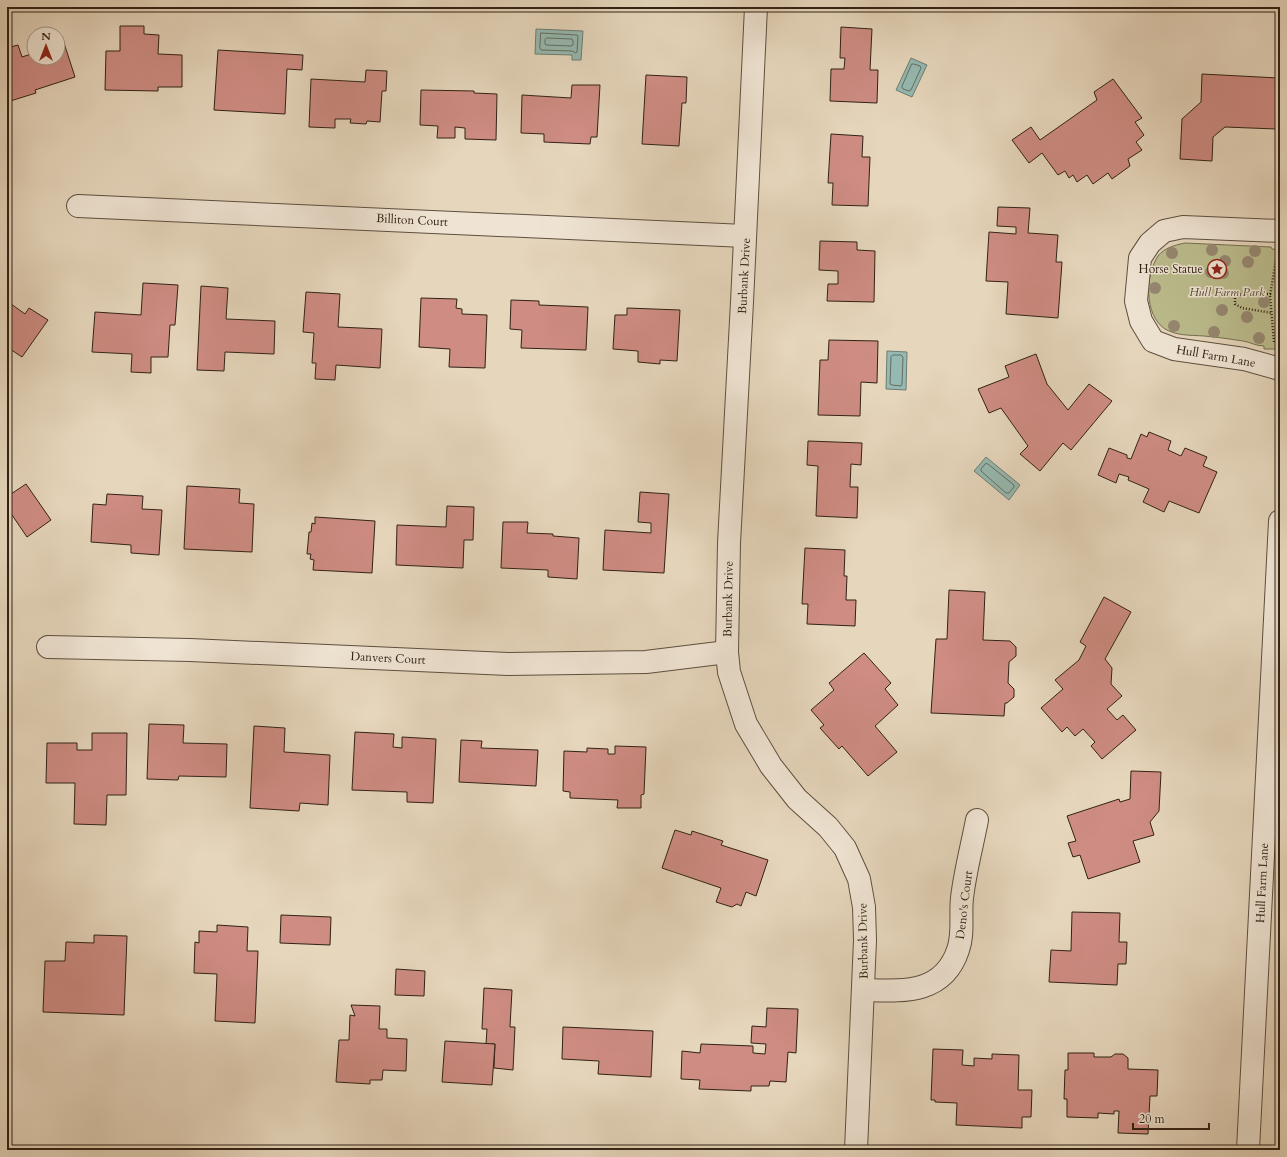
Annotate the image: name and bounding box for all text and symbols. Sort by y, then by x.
north arrow [26,26,66,66]
text: N [41,29,51,44]
street label: Billiton Court [376,210,448,230]
street label: Burbank Drive [734,238,754,314]
place icon: Horse Statue [1206,258,1228,280]
place label: Horse Statue [1139,261,1203,277]
park label: Hull Farm Park [1189,284,1265,300]
street label: Hull Farm Lane [1175,341,1257,371]
street label: Burbank Drive [719,561,737,637]
street label: Danvers Court [350,648,426,668]
street label: Hull Farm Lane [1252,842,1272,924]
street label: Deno's Court [952,870,976,940]
street label: Burbank Drive [854,903,872,979]
scale bar [1133,1105,1209,1131]
text: 20 m [1139,1111,1166,1127]

